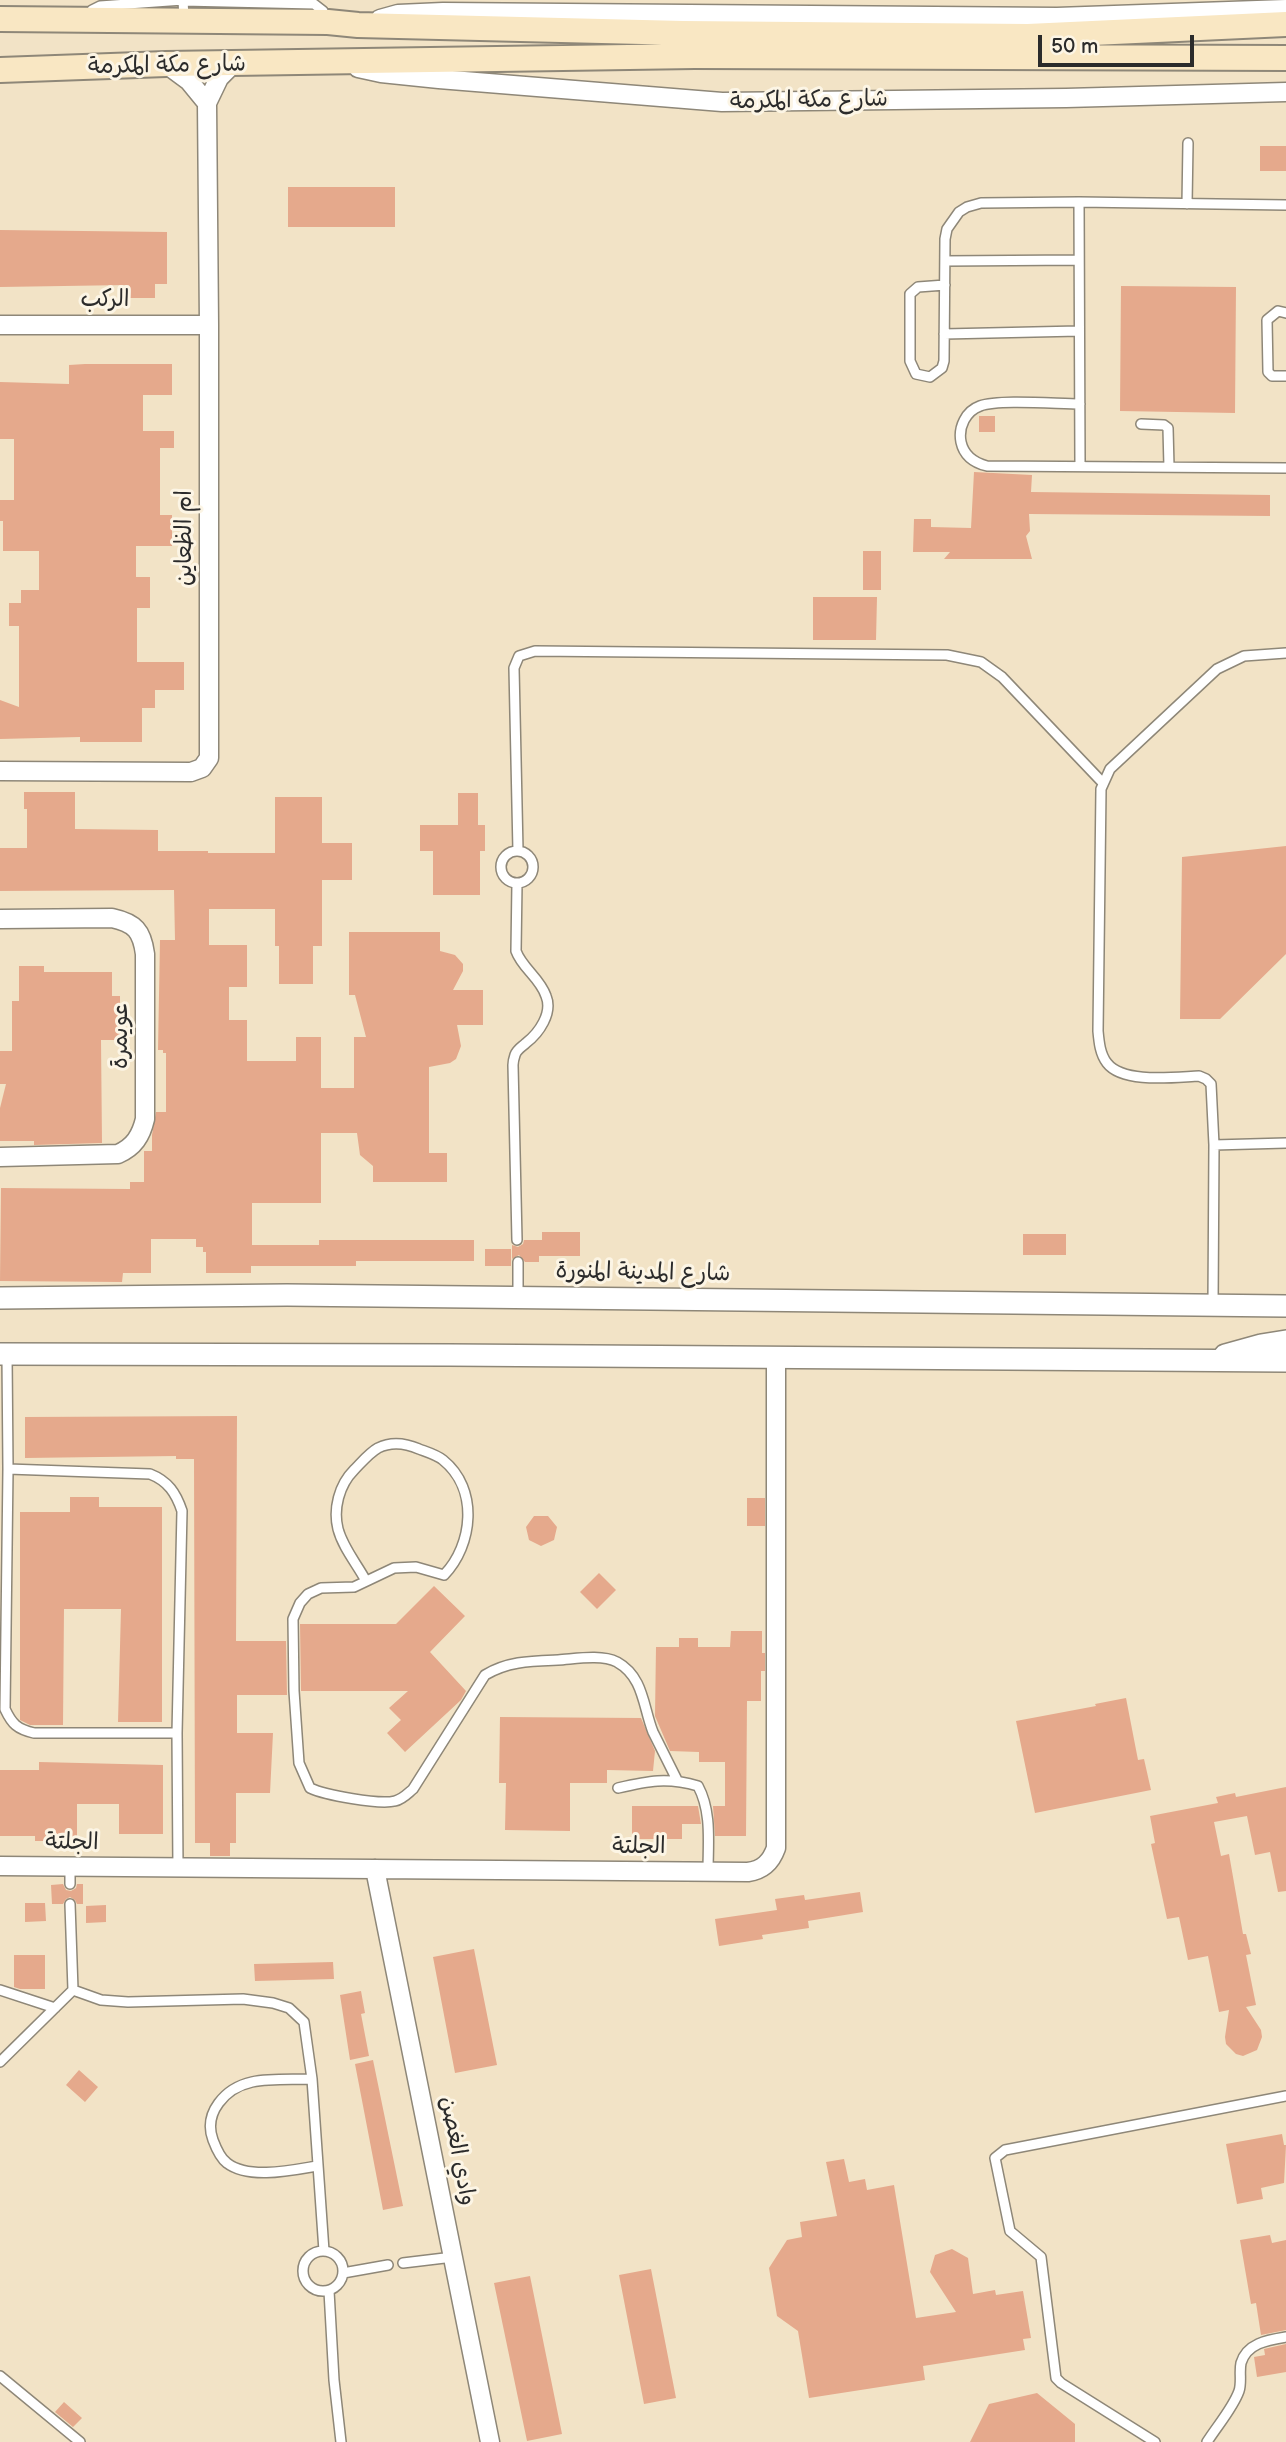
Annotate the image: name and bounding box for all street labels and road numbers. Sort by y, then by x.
street label: شارع مكة المكرمة [88,51,246,81]
street label: شارع مكة المكرمة [730,86,888,116]
street label: الركب [81,286,129,314]
street label: ام الظعاين [171,490,199,586]
street label: عويمرة [107,1003,135,1069]
street label: شارع المدينة المنورة [555,1258,731,1288]
street label: الجلتة [45,1829,99,1857]
street label: الجلتة [612,1833,666,1861]
street label: وادي الغصن [433,2094,481,2208]

